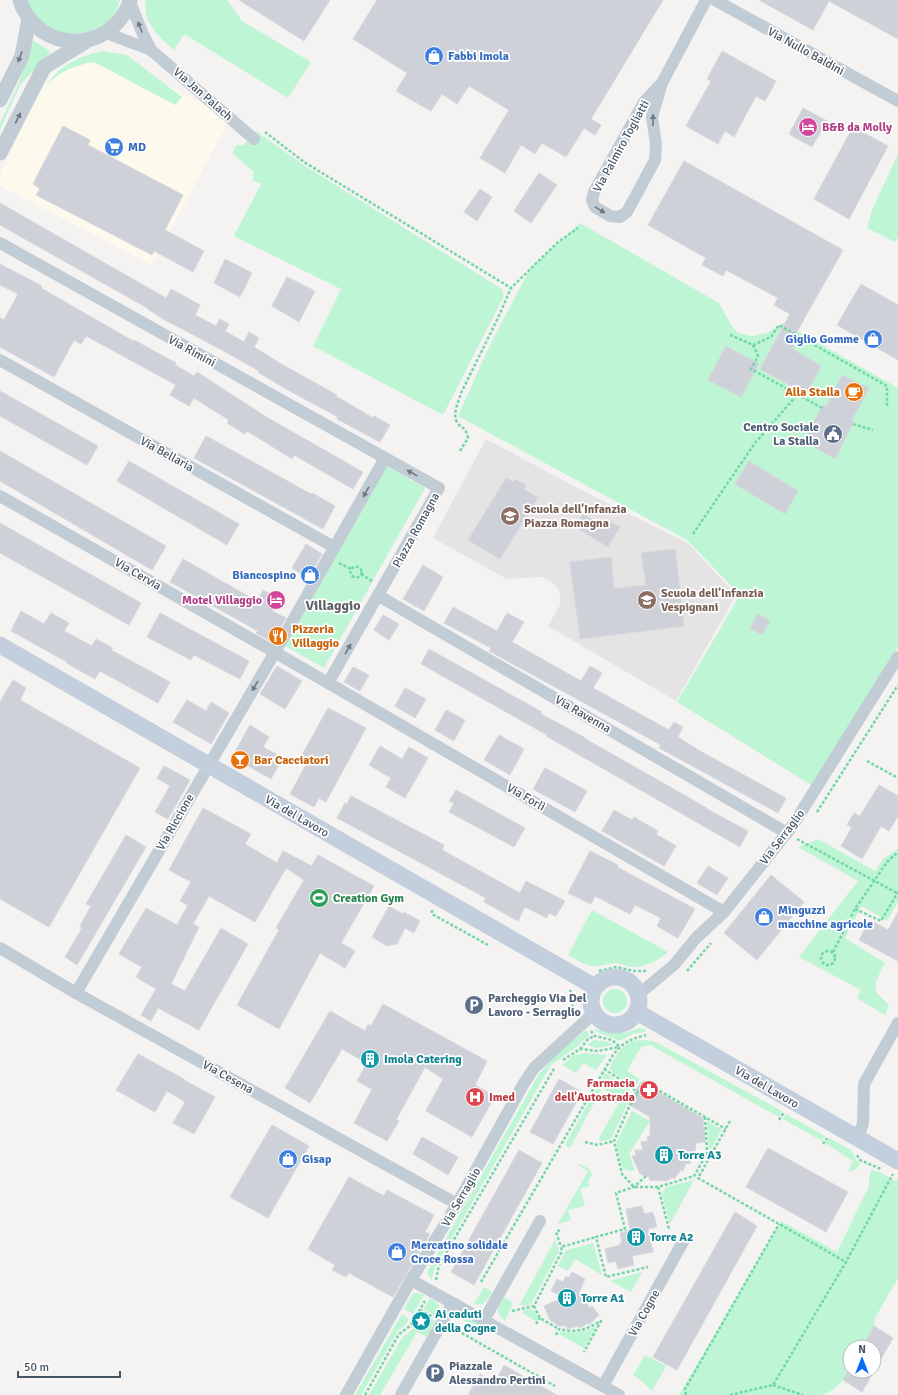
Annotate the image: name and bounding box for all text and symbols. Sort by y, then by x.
one-way arrow [136,20,142,32]
street label: Via Nullo Baldini [765,24,847,79]
shop icon: Fabbi Imola [423,45,445,67]
place label: Fabbi Imola [448,49,509,64]
one-way arrow [17,51,23,63]
street label: Via Jan Palach [170,65,235,124]
street label: Via Palmiro Togliatti [590,98,653,195]
one-way arrow [15,113,21,124]
one-way arrow [650,113,656,126]
hotel icon: B&B da Molly [797,116,819,138]
place label: B&B da Molly [822,120,892,135]
supermarket icon: MD [103,136,125,158]
place label: MD [128,140,146,155]
one-way arrow [594,206,606,213]
shop icon: Giglio Gomme [862,328,884,350]
street label: Via Rimini [165,332,218,371]
place label: Giglio Gomme [786,332,859,347]
cafe icon: Alla Stalla [843,381,865,403]
place label: Alla Stalla [785,385,840,400]
place label: Centro Sociale La Stalla [743,420,819,449]
public building icon: Centro Sociale La Stalla [822,423,844,445]
street label: Via Bellaria [137,434,196,475]
one-way arrow [406,469,418,476]
one-way arrow [362,486,369,498]
street label: Piazza Romagna [390,490,443,570]
place label: Scuola dell'Infanzia Piazza Romagna [524,502,627,531]
school or university icon: Scuola dell'Infanzia Piazza Romagna [499,505,521,527]
street label: Via Cervia [112,555,164,594]
shop icon: Biancospino [299,564,321,586]
place label: Biancospino [232,568,296,583]
place label: Scuola dell'Infanzia Vespignani [661,586,764,615]
hotel icon: Motel Villaggio [265,589,287,611]
school or university icon: Scuola dell'Infanzia Vespignani [636,589,658,611]
place label: Motel Villaggio [182,593,262,608]
district label: Villaggio [306,597,360,614]
place label: Pizzeria Villaggio [292,622,339,651]
restaurant icon: Pizzeria Villaggio [267,625,289,647]
one-way arrow [344,643,351,655]
one-way arrow [252,680,259,692]
street label: Via Ravenna [552,692,614,737]
bar icon: Bar Cacciatori [229,749,251,771]
place label: Bar Cacciatori [254,753,329,768]
street label: Via Forlì [504,780,548,814]
street label: Via Riccione [153,791,198,853]
street label: Via del Lavoro [262,792,331,841]
street label: Via Serraglio [757,807,808,868]
sports icon: Creation Gym [308,887,330,909]
place label: Creation Gym [333,891,404,906]
place label: Minguzzi macchine agricole [778,903,873,932]
shop icon: Minguzzi macchine agricole [753,906,775,928]
place label: Parcheggio Via Del Lavoro - Serraglio [488,991,587,1020]
parking icon: Parcheggio Via Del Lavoro - Serraglio [463,994,485,1016]
building icon: Imola Catering [359,1048,381,1070]
place label: Imola Catering [384,1052,462,1067]
street label: Via Cesena [200,1057,256,1098]
street label: Via del Lavoro [732,1063,801,1112]
place label: Farmacia dell'Autostrada [555,1076,635,1105]
pharmacy icon: Farmacia dell'Autostrada [638,1079,660,1101]
hospital icon: Imed [464,1086,486,1108]
place label: Imed [489,1090,515,1105]
building icon: Torre A3 [653,1144,675,1166]
shop icon: Gisap [277,1148,299,1170]
place label: Torre A3 [678,1148,721,1163]
place label: Gisap [302,1152,332,1167]
street label: Via Serraglio [439,1165,484,1229]
building icon: Torre A2 [625,1226,647,1248]
place label: Torre A2 [650,1230,693,1245]
place label: Mercatino solidale Croce Rossa [411,1238,508,1267]
shop icon: Mercatino solidale Croce Rossa [386,1241,408,1263]
building icon: Torre A1 [556,1287,578,1309]
street label: Via Cogne [625,1287,663,1339]
place label: Torre A1 [581,1291,625,1306]
place label: Ai caduti della Cogne [435,1307,496,1336]
place icon: Ai caduti della Cogne [410,1310,432,1332]
north arrow [842,1339,882,1379]
text: N [858,1343,866,1356]
scale bar [18,1353,120,1379]
place label: Piazzale Alessandro Pertini [449,1359,546,1388]
text: 50 m [24,1360,49,1375]
parking icon: Piazzale Alessandro Pertini [424,1362,446,1384]

